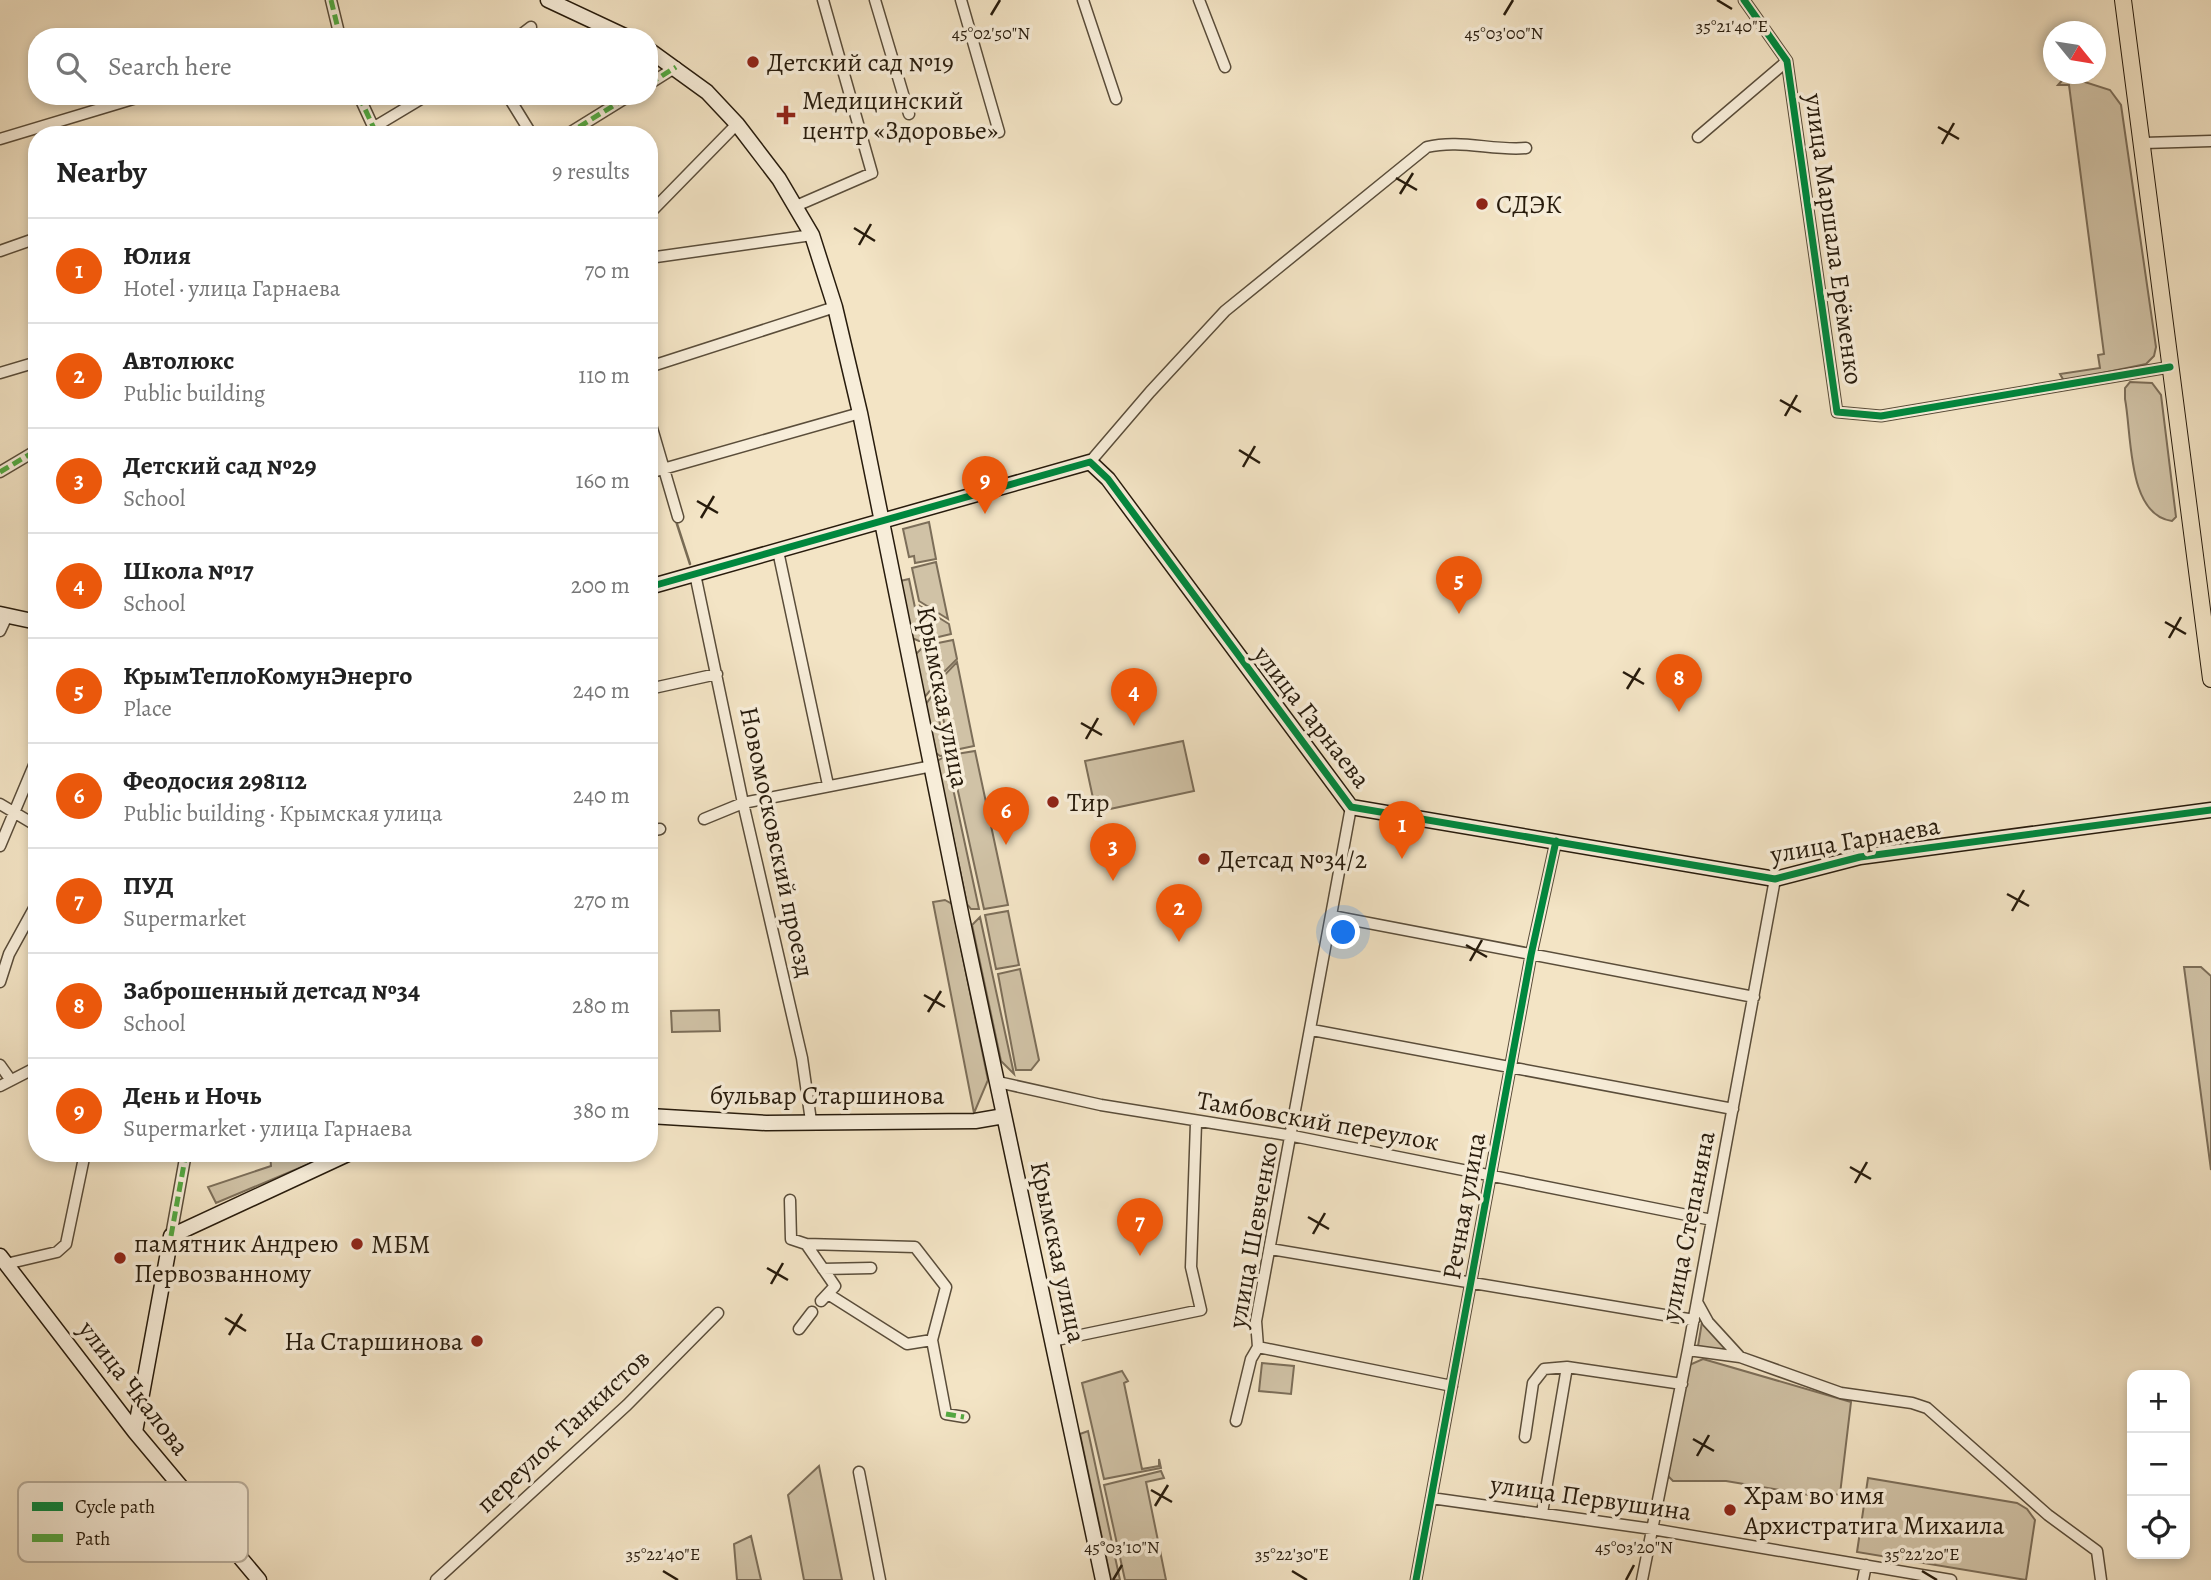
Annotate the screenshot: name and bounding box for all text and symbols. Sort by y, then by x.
text: 35°21'40"E [1696,14,1768,38]
text: 45°02'50"N [952,21,1030,45]
text: 45°03'00"N [1464,21,1544,45]
north arrow [2043,21,2106,84]
search box [28,28,658,105]
place label: Детский сад №19 [767,45,954,80]
icon: search [52,48,90,86]
text: Search here [108,49,232,84]
marker: Детский сад №19 [745,54,761,70]
place label: Медицинский центр «Здоровье» [802,83,998,148]
street label: улица Маршала Ерёменко [1796,90,1872,387]
marker: Медицинский центр «Здоровье» [776,105,796,125]
text: Nearby [56,152,147,192]
text: 9 results [552,156,630,187]
place label: СДЭК [1496,187,1562,222]
marker: СДЭК [1474,196,1490,212]
text: Юлия [123,238,191,273]
text: 1 [75,255,83,286]
text: 70 m [584,255,630,286]
text: Hotel · улица Гарнаева [123,273,340,304]
text: Автолюкс [123,343,234,378]
text: 2 [73,360,85,391]
text: 110 m [578,360,630,391]
text: Public building [123,378,265,409]
text: Детский сад №29 [123,448,317,483]
pin: 9 [962,456,1008,514]
text: 3 [74,465,84,496]
text: 160 m [576,465,630,496]
text: School [123,483,185,514]
text: Школа №17 [123,553,254,588]
pin: 5 [1436,556,1482,614]
text: 4 [74,570,84,601]
text: 200 m [571,570,630,601]
text: School [123,588,185,619]
street label: Крымская улица [908,603,978,791]
street label: улица Гарнаева [1245,638,1379,795]
pin: 8 [1656,654,1702,712]
text: КрымТеплоКомунЭнерго [123,658,412,693]
pin: 4 [1111,668,1157,726]
text: 5 [74,675,84,706]
text: 240 m [573,675,630,706]
text: Place [123,693,172,724]
street label: Новомосковский проезд [731,703,823,981]
text: Феодосия 298112 [123,763,307,798]
text: 6 [74,780,84,811]
text: 240 m [573,780,630,811]
place label: Тир [1067,785,1109,820]
pin: 6 [983,787,1029,845]
marker: Тир [1045,794,1061,810]
text: Public building · Крымская улица [123,798,443,829]
pin: 1 [1379,801,1425,859]
street label: улица Гарнаева [1766,808,1943,872]
pin: 3 [1090,823,1136,881]
place label: Детсад №34/2 [1218,842,1367,877]
marker: Детсад №34/2 [1196,851,1212,867]
text: ПУД [123,868,174,903]
pin: 2 [1156,884,1202,942]
text: 7 [74,885,84,916]
text: 270 m [573,885,630,916]
text: Supermarket [123,903,246,934]
your location [1326,915,1360,949]
text: Заброшенный детсад №34 [123,973,420,1008]
text: 8 [73,990,85,1021]
text: 280 m [572,990,630,1021]
text: School [123,1008,185,1039]
text: День и Ночь [123,1078,261,1113]
street label: бульвар Старшинова [709,1078,945,1113]
street label: Тамбовский переулок [1194,1082,1442,1160]
text: 9 [74,1095,84,1126]
text: 380 m [573,1095,630,1126]
text: Supermarket · улица Гарнаева [123,1113,412,1144]
street label: улица Степаняна [1652,1128,1724,1325]
street label: Речная улица [1434,1130,1494,1282]
street label: улица Шевченко [1219,1139,1287,1332]
street label: Крымская улица [1022,1158,1094,1346]
pin: 7 [1117,1198,1163,1256]
place label: памятник Андрею Первозванному [134,1226,338,1291]
place label: МБМ [371,1227,431,1262]
marker: МБМ [349,1236,365,1252]
marker: памятник Андрею Первозванному [112,1250,128,1266]
street label: улица Чкалова [70,1313,198,1463]
place label: На Старшинова [284,1324,463,1359]
marker: На Старшинова [469,1333,485,1349]
street label: переулок Танкистов [469,1341,657,1521]
map controls [2127,1370,2190,1559]
button: + [2127,1370,2190,1433]
button: − [2127,1433,2190,1496]
street label: улица Первушина [1487,1466,1694,1529]
place label: Храм во имя Архистратига Михаила [1743,1478,2004,1543]
legend [18,1482,248,1562]
text: Cycle path [75,1494,155,1520]
button: locate [2127,1496,2190,1559]
marker: Храм во имя Архистратига Михаила [1722,1502,1738,1518]
text: Path [75,1526,110,1552]
text: 45°03'10"N [1084,1535,1160,1559]
text: 45°03'20"N [1595,1535,1673,1559]
text: 35°22'40"E [626,1542,700,1566]
text: 35°22'30"E [1255,1542,1329,1566]
text: 35°22'20"E [1884,1542,1960,1566]

